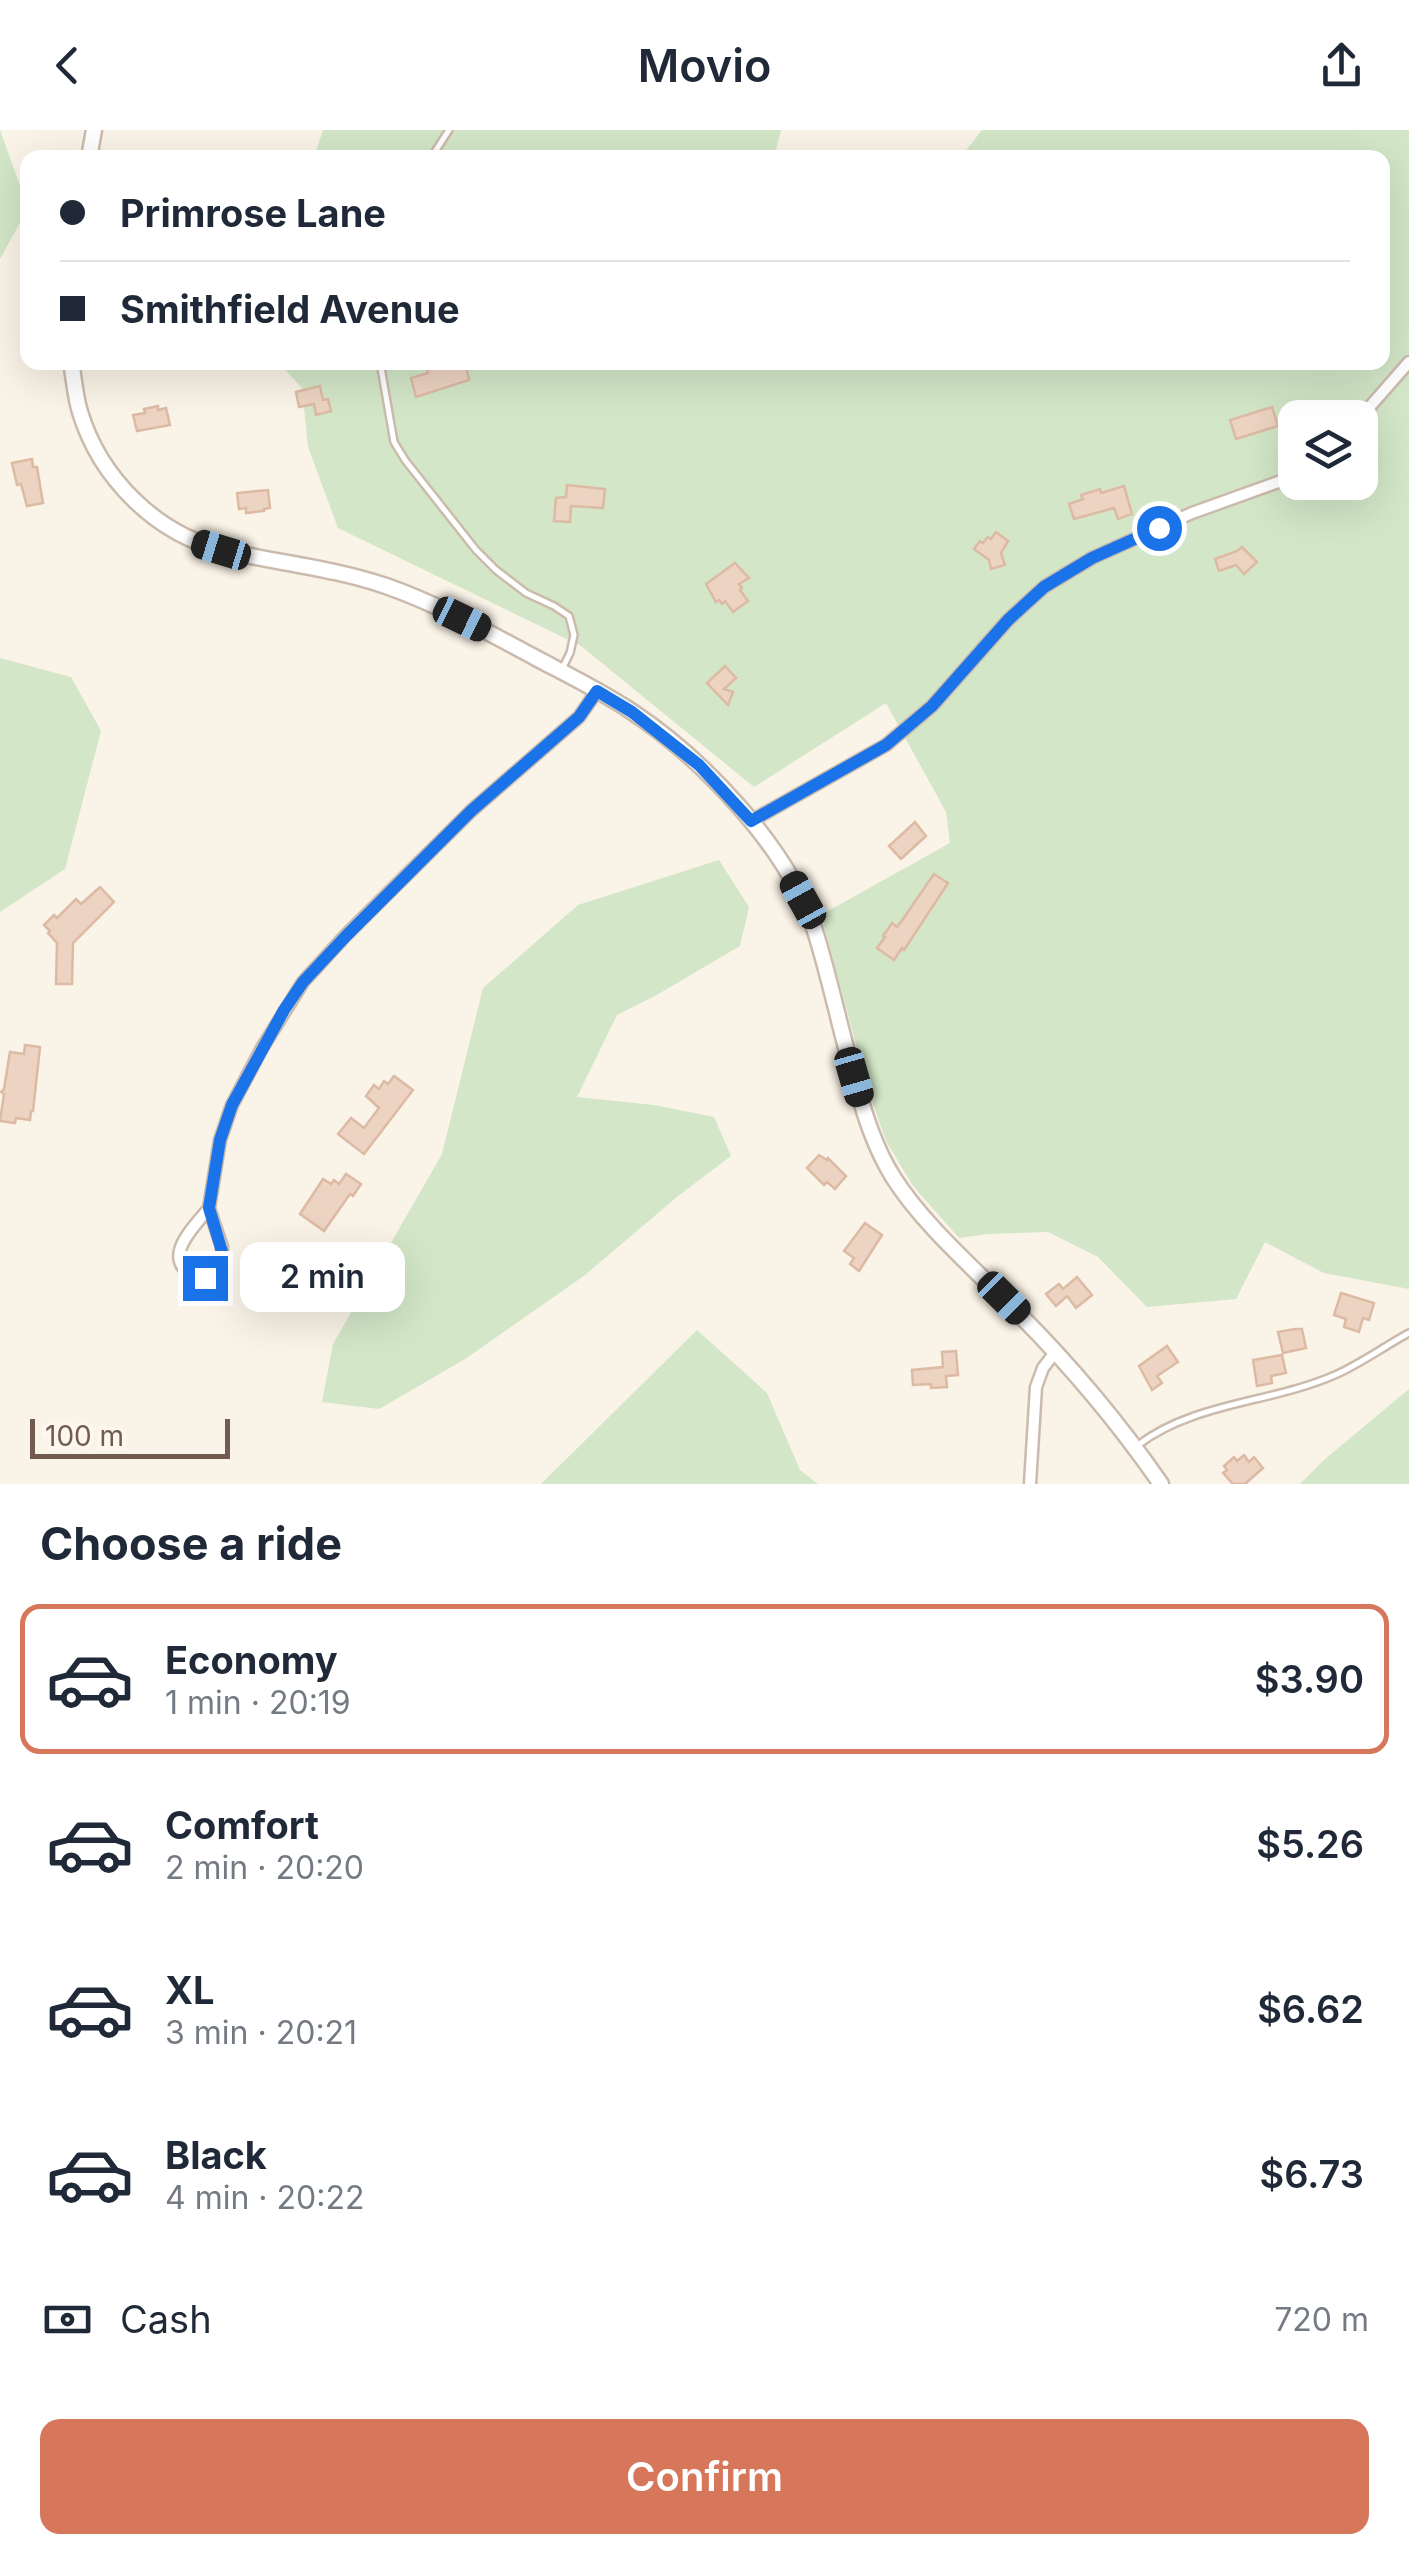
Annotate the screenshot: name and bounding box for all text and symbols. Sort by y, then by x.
icon: back [40,38,95,93]
text: Movio [638,38,771,93]
icon: share [1314,38,1369,93]
text: Primrose Lane [120,190,386,236]
text: Smithfield Avenue [120,286,460,332]
map controls [1278,400,1378,500]
button: layers [1278,400,1378,500]
route start [1137,506,1182,551]
car [188,527,254,573]
car [428,592,496,646]
car [775,866,831,934]
car [831,1044,877,1110]
callout: 2 min [240,1243,405,1313]
route end [183,1256,228,1301]
text: 2 min [280,1257,365,1296]
car [972,1266,1036,1330]
scale bar [30,1414,230,1458]
text: 100 m [45,1419,124,1453]
text: Choose a ride [40,1516,342,1571]
icon: car [45,1634,135,1724]
text: Economy [165,1637,338,1683]
text: $3.90 [1255,1656,1364,1702]
text: 1 min · 20:19 [165,1683,351,1722]
icon: car [45,1799,135,1889]
text: Comfort [165,1802,319,1848]
text: $5.26 [1256,1821,1364,1867]
text: 2 min · 20:20 [165,1848,364,1887]
icon: car [45,1964,135,2054]
text: XL [165,1967,215,2013]
text: $6.62 [1257,1986,1364,2032]
text: 3 min · 20:21 [165,2013,357,2052]
icon: car [45,2129,135,2219]
text: Black [165,2132,267,2178]
text: $6.73 [1259,2151,1364,2197]
text: 4 min · 20:22 [165,2178,365,2217]
icon: cash [40,2292,95,2347]
text: Cash [120,2296,212,2342]
text: 720 m [1274,2300,1369,2339]
button: Confirm [40,2419,1369,2534]

